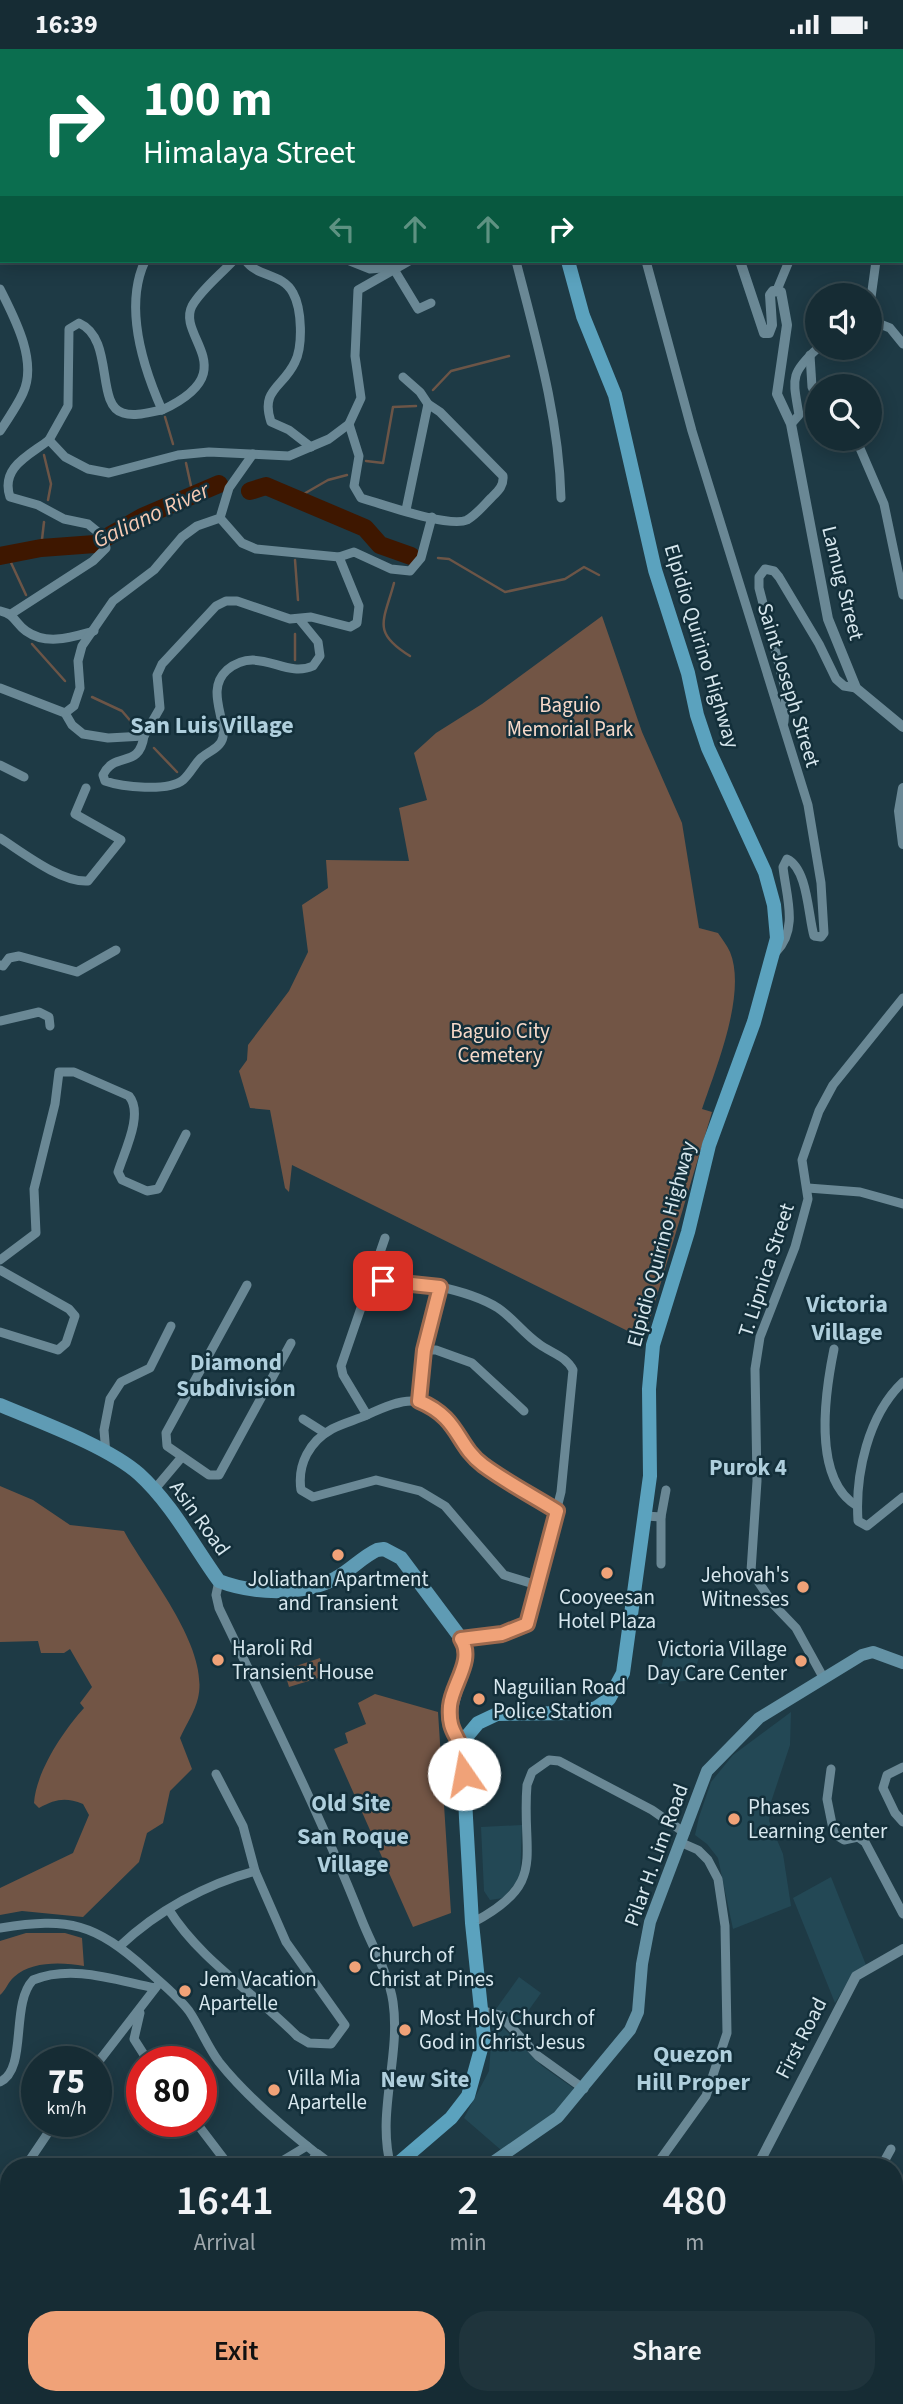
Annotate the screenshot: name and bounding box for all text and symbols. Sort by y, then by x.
text: 16:39 [35,6,98,43]
text: 100 m [143,65,272,135]
icon: right [28,77,119,168]
text: Himalaya Street [143,130,356,176]
icon: left [323,210,361,248]
icon: ahead [396,210,434,248]
icon: ahead [469,210,507,248]
icon: right [542,210,580,248]
map controls [805,283,882,451]
button: sound [805,283,882,360]
button: search [805,374,882,451]
water label: Galiano River [87,473,216,556]
street label: Lamug Street [814,523,872,643]
street label: Elpidio Quirino Highway [657,540,747,752]
street label: Saint Joseph Street [750,599,828,771]
park label: Baguio Memorial Park [507,690,634,744]
district label: San Luis Village [130,708,294,743]
park label: Baguio City Cemetery [450,1016,550,1070]
street label: Elpidio Quirino Highway [619,1138,703,1350]
street label: T. Lipnica Street [730,1199,802,1341]
pin [353,1251,413,1311]
icon: arrive [364,1262,402,1300]
district label: Victoria Village [805,1287,888,1350]
district label: Diamond Subdivision [176,1346,296,1405]
district label: Purok 4 [709,1451,787,1484]
street label: Asin Road [162,1474,238,1562]
marker: Joliathan Apartment and Transient [330,1547,346,1563]
place label: Jehovah's Witnesses [701,1560,789,1614]
place label: Joliathan Apartment and Transient [247,1564,429,1618]
marker: Cooyeesan Hotel Plaza [599,1565,615,1581]
marker: Jehovah's Witnesses [795,1579,811,1595]
place label: Cooyeesan Hotel Plaza [558,1582,656,1636]
place label: Haroli Rd Transient House [232,1633,374,1687]
place label: Victoria Village Day Care Center [647,1634,788,1688]
marker: Haroli Rd Transient House [210,1652,226,1668]
marker: Victoria Village Day Care Center [793,1653,809,1669]
place label: Naguilian Road Police Station [493,1672,626,1726]
marker: Naguilian Road Police Station [471,1691,487,1707]
position arrow [427,1737,501,1811]
street label: Pilar H. Lim Road [616,1780,696,1930]
district label: Old Site [311,1787,391,1820]
place label: Phases Learning Center [748,1792,888,1846]
marker: Phases Learning Center [726,1811,742,1827]
district label: San Roque Village [297,1819,409,1882]
place label: Church of Christ at Pines [369,1940,494,1994]
marker: Church of Christ at Pines [347,1959,363,1975]
place label: Jem Vacation Apartelle [199,1964,317,2018]
marker: Jem Vacation Apartelle [177,1983,193,1999]
street label: First Road [768,1992,834,2084]
place label: Most Holy Church of God in Christ Jesus [419,2003,595,2057]
marker: Most Holy Church of God in Christ Jesus [397,2022,413,2038]
district label: Quezon Hill Proper [636,2037,750,2100]
speed limit sign: 80 [126,2046,217,2137]
text: 75 [48,2057,85,2107]
place label: Villa Mia Apartelle [288,2063,367,2117]
district label: New Site [381,2063,470,2096]
marker: Villa Mia Apartelle [266,2082,282,2098]
text: km/h [47,2096,86,2121]
text: 16:41 [176,2171,274,2231]
text: 2 [457,2171,479,2231]
text: 480 [663,2171,727,2231]
text: Arrival [194,2226,256,2259]
text: min [449,2226,487,2259]
text: m [685,2226,704,2259]
button: Exit [28,2311,445,2391]
button: Share [459,2311,875,2391]

